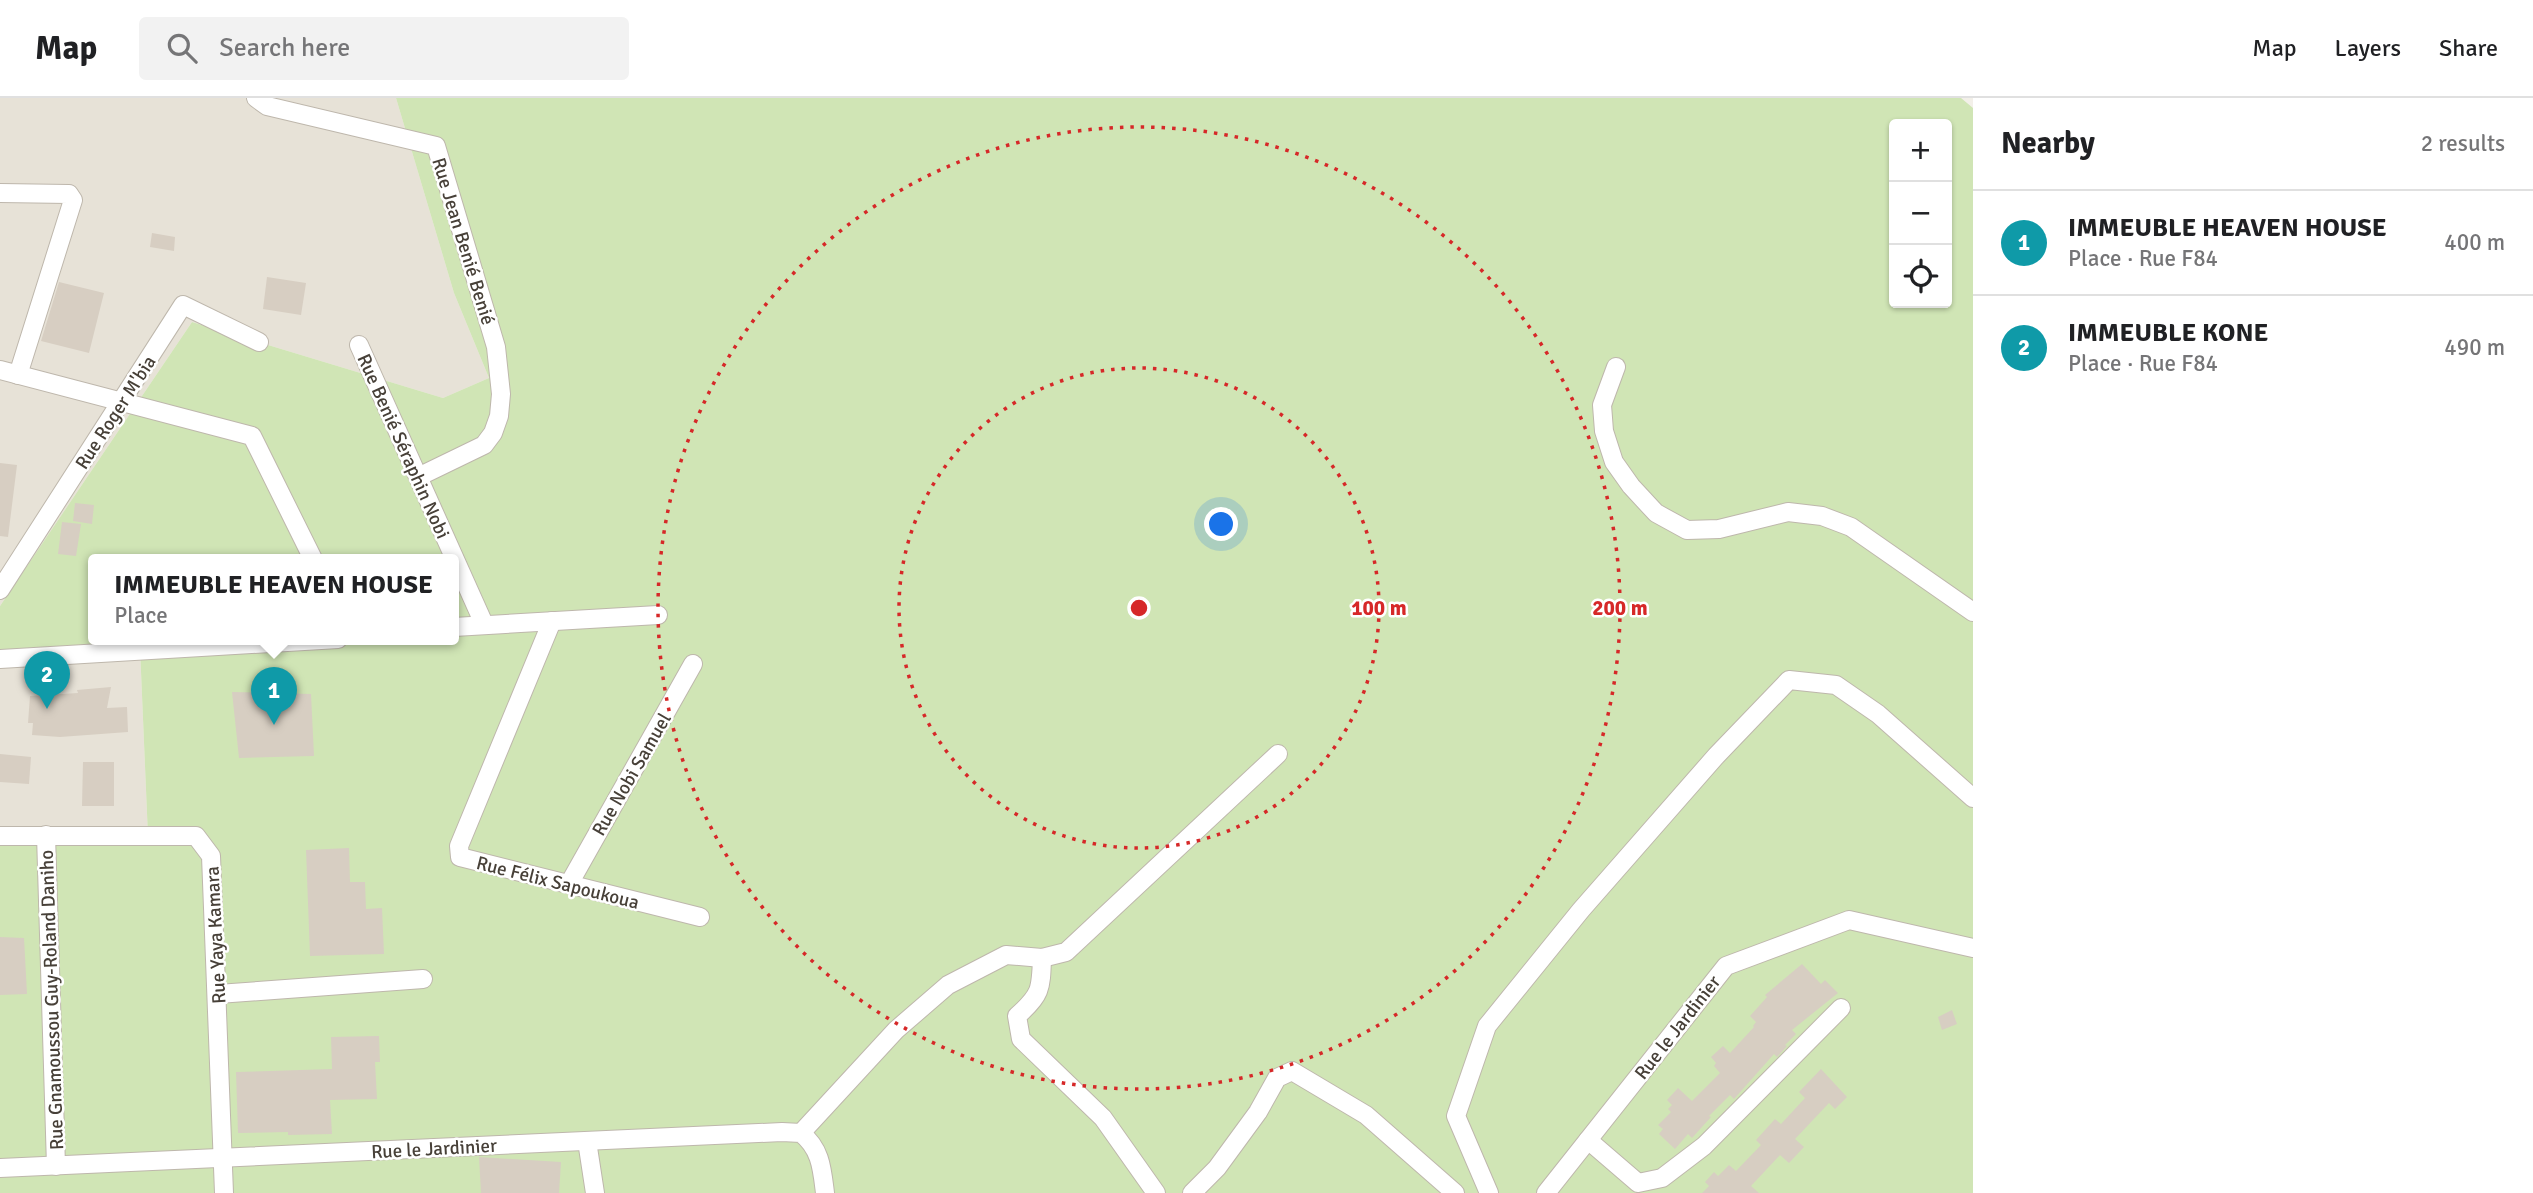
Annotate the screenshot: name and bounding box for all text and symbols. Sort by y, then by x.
search box [139,17,629,80]
text: Map [35,28,97,69]
icon: search [163,29,201,67]
text: Search here [219,32,350,64]
text: Map [2252,33,2297,63]
text: Layers [2335,33,2401,63]
text: Share [2439,33,2498,63]
map controls [1889,119,1952,308]
button: + [1889,119,1952,182]
text: Nearby [2001,125,2095,162]
text: 2 results [2421,129,2505,158]
street label: Rue Jean Benié Benié [426,155,500,328]
button: − [1889,182,1952,245]
text: IMMEUBLE HEAVEN HOUSE [2068,212,2387,244]
text: 1 [2018,228,2030,257]
text: 400 m [2444,228,2505,257]
text: Place · Rue F84 [2068,244,2218,273]
button: locate [1889,245,1952,308]
text: IMMEUBLE KONE [2068,317,2268,349]
text: 2 [2018,333,2030,362]
text: 490 m [2444,333,2505,362]
text: Place · Rue F84 [2068,349,2218,378]
street label: Rue Benié Séraphin Nobi [351,350,455,543]
street label: Rue Roger M'bia [70,351,162,474]
your location [1204,507,1238,541]
popup [88,554,459,645]
text: IMMEUBLE HEAVEN HOUSE [114,569,433,601]
text: 100 m [1351,595,1407,621]
text: 200 m [1592,595,1648,621]
centre of rings [1127,596,1151,620]
text: Place [114,601,168,630]
pin: 2 [24,651,70,709]
pin: 1 [251,667,297,725]
street label: Rue Nobi Samuel [587,709,677,840]
street label: Rue Gnamoussou Guy-Roland Daniho [35,849,69,1150]
street label: Rue Félix Sapoukoua [474,851,642,915]
street label: Rue Yaya Kamara [200,866,232,1004]
street label: Rue le Jardinier [1630,971,1726,1085]
street label: Rue le Jardinier [371,1134,497,1164]

